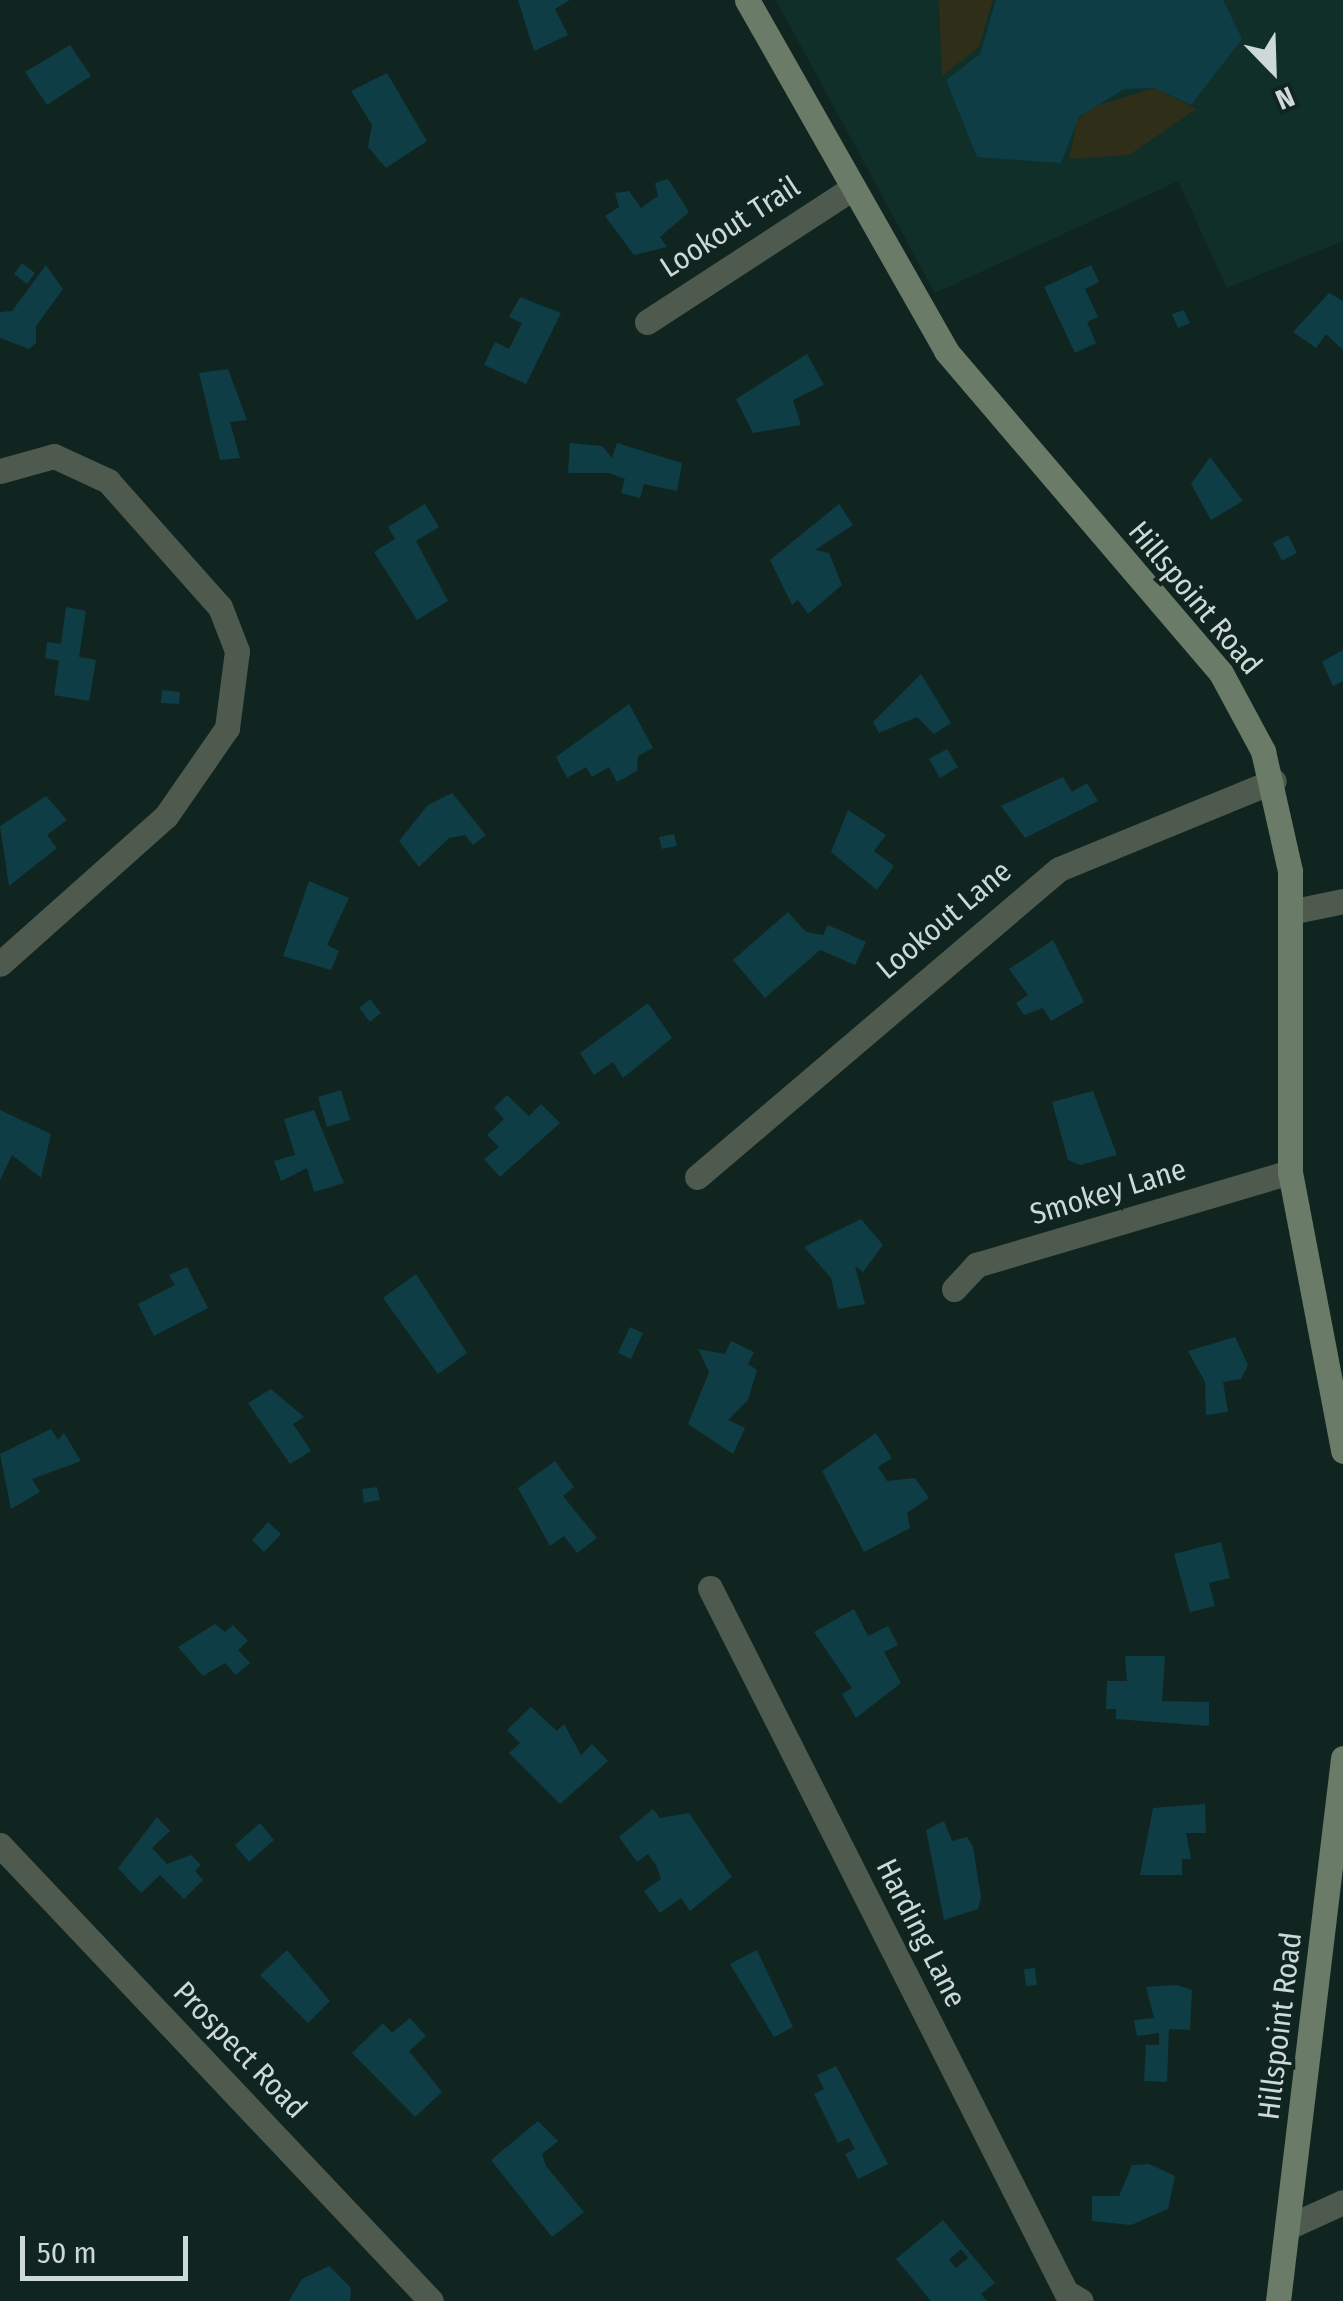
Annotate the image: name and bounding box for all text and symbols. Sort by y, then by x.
north arrow [1223,20,1323,120]
text: N [1271,80,1299,117]
street label: Lookout Trail [654,169,806,285]
street label: Hillspoint Road [1121,514,1269,682]
street label: Lookout Lane [869,853,1019,987]
street label: Smokey Lane [1026,1151,1190,1233]
street label: Harding Lane [868,1853,974,2013]
street label: Hillspoint Road [1251,1930,1309,2122]
street label: Prospect Road [166,1974,314,2126]
scale bar [25,2216,192,2278]
text: 50 m [37,2235,97,2271]

